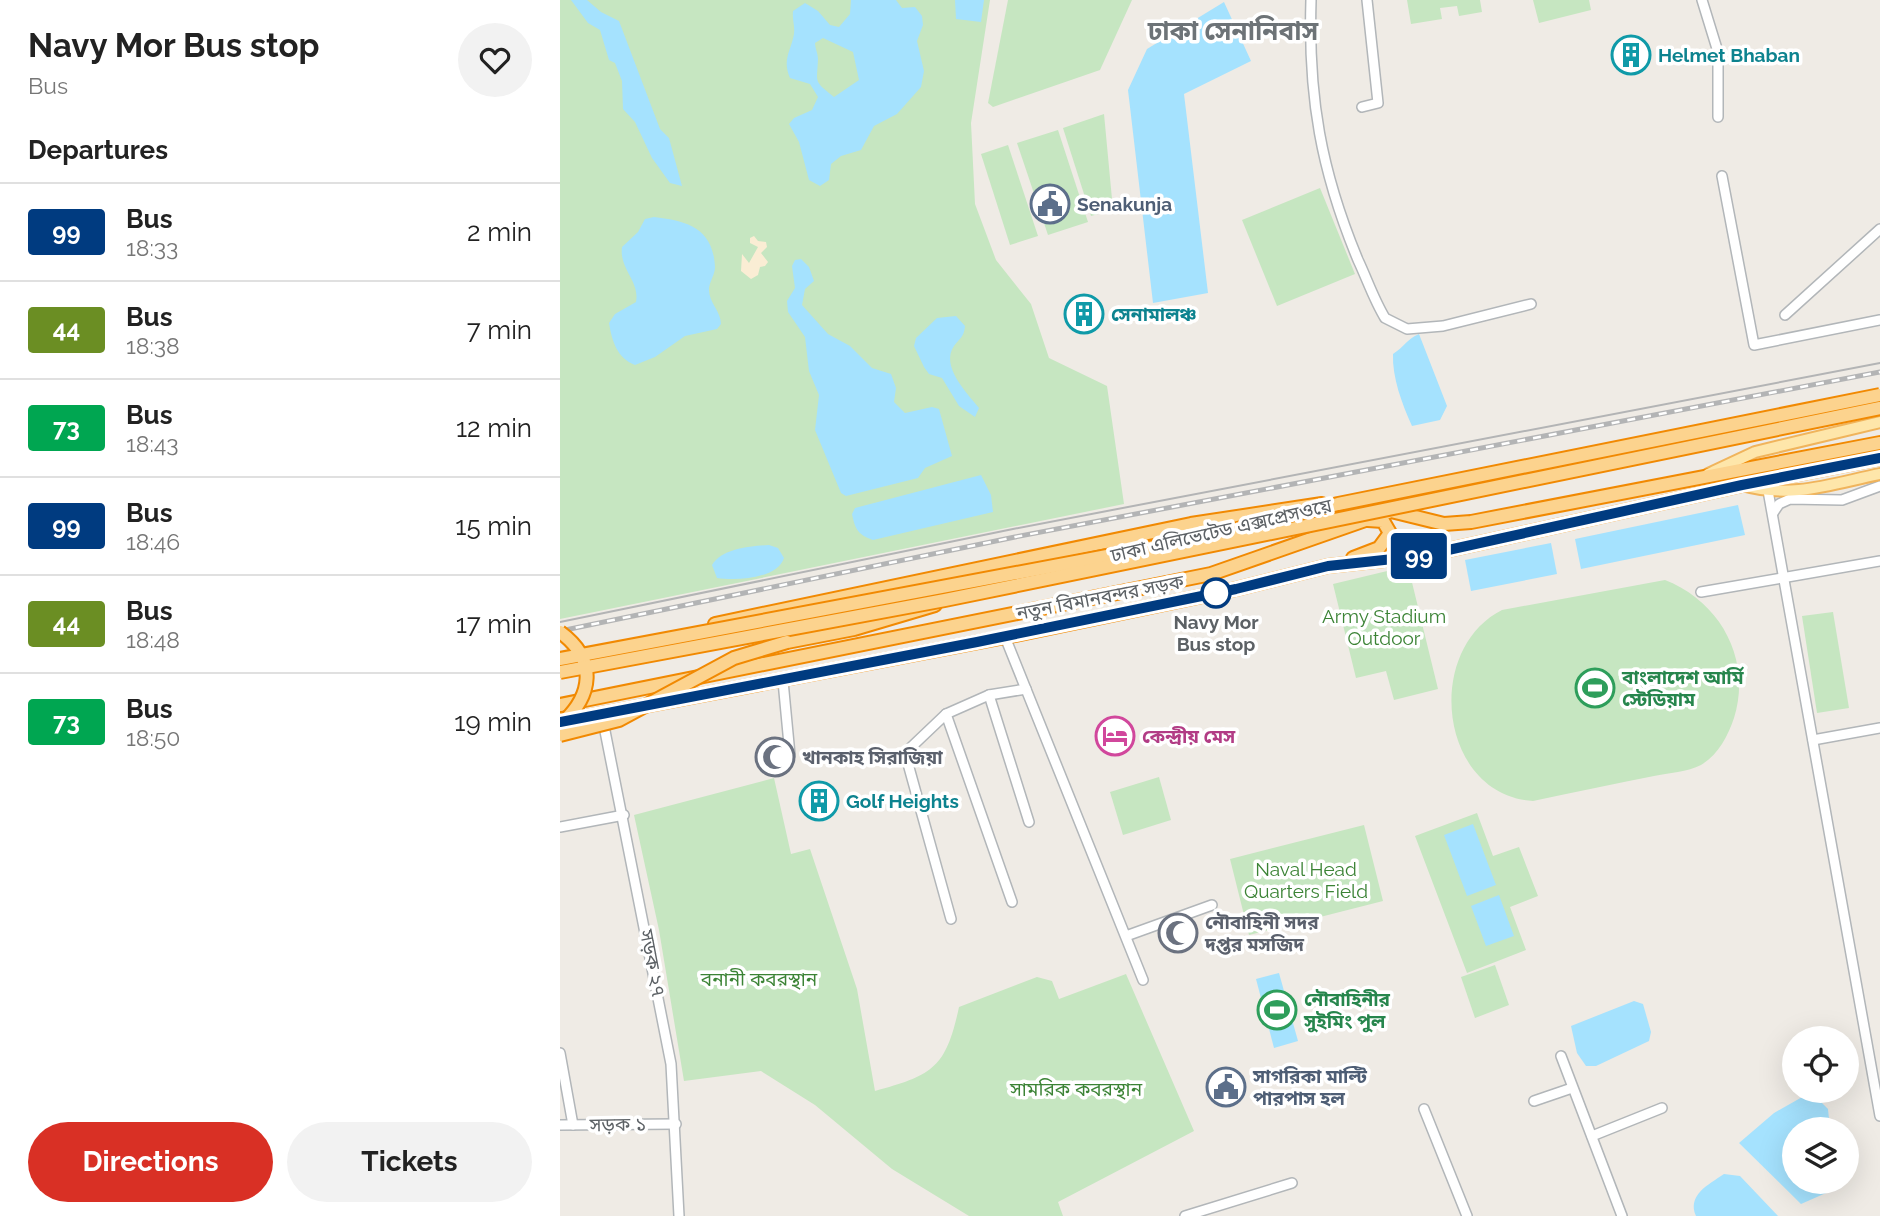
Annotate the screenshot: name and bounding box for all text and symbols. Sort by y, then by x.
district label: ঢাকা সেনানিবাস [1147,15,1319,46]
button: heart [458,23,532,97]
text: Navy Mor Bus stop [28,26,319,65]
building icon: Helmet Bhaban [1610,34,1652,76]
place label: Helmet Bhaban [1658,44,1800,66]
text: Bus [28,72,68,99]
text: Departures [28,135,168,165]
public building icon: Senakunja [1029,183,1071,225]
place label: Senakunja [1077,193,1172,215]
text: Bus [126,204,173,234]
text: 99 [52,217,81,246]
text: 2 min [467,217,532,247]
text: 18:33 [126,234,178,261]
building icon: সেনামালঞ্চ [1063,293,1105,335]
text: Bus [126,302,173,332]
place label: সেনামালঞ্চ [1111,303,1197,325]
text: 44 [53,315,80,344]
text: 7 min [467,315,532,345]
text: 18:38 [126,332,180,359]
text: Bus [126,400,173,430]
text: 73 [53,413,80,442]
text: 12 min [456,413,532,443]
text: 18:43 [126,430,179,457]
street label: ঢাকা এলিভেটেড এক্সপ্রেসওয়ে [1107,494,1335,566]
text: Bus [126,498,173,528]
text: 99 [52,511,81,540]
text: 15 min [455,511,532,541]
text: 18:46 [126,528,180,555]
line badge: 99 [1388,533,1450,579]
text: 99 [1405,541,1433,570]
street label: নতুন বিমানবন্দর সড়ক [1013,570,1186,625]
marker: Navy Mor Bus stop [1201,578,1231,608]
text: Bus [126,596,173,626]
park label: Army Stadium Outdoor [1322,605,1446,649]
text: 44 [53,609,80,638]
text: 17 min [456,609,532,639]
place label: Navy Mor Bus stop [1173,611,1259,655]
text: 18:48 [126,626,180,653]
place label: বাংলাদেশ আর্মি স্টেডিয়াম [1621,666,1745,710]
sports icon: বাংলাদেশ আর্মি স্টেডিয়াম [1574,667,1616,709]
text: Bus [126,694,173,724]
text: 73 [53,707,80,736]
text: 19 min [454,707,532,737]
hotel icon: কেন্দ্রীয় মেস [1094,715,1136,757]
text: 18:50 [126,724,180,751]
place label: কেন্দ্রীয় মেস [1142,725,1236,747]
mosque icon: খানকাহ সিরাজিয়া [754,736,796,778]
place label: খানকাহ সিরাজিয়া [802,746,943,768]
building icon: Golf Heights [798,780,840,822]
place label: Golf Heights [846,790,959,812]
park label: Naval Head Quarters Field [1244,858,1368,902]
place label: নৌবাহিনী সদর দপ্তর মসজিদ [1204,911,1319,955]
mosque icon: নৌবাহিনী সদর দপ্তর মসজিদ [1157,912,1199,954]
street label: সড়ক ২৭ [636,927,670,998]
park label: বনানী কবরস্থান [700,968,818,990]
place label: নৌবাহিনীর সুইমিং পুল [1303,988,1391,1033]
sports icon: নৌবাহিনীর সুইমিং পুল [1256,989,1298,1031]
map controls [1782,1026,1859,1194]
button: locate [1782,1026,1859,1103]
place label: সাগরিকা মাল্টি পারপাস হল [1252,1065,1368,1109]
public building icon: সাগরিকা মাল্টি পারপাস হল [1205,1066,1247,1108]
park label: সামরিক কবরস্থান [1009,1078,1143,1100]
street label: সড়ক ১ [588,1113,647,1136]
button: layers [1782,1117,1859,1194]
button: Directions [28,1122,273,1202]
button: Tickets [287,1122,532,1202]

